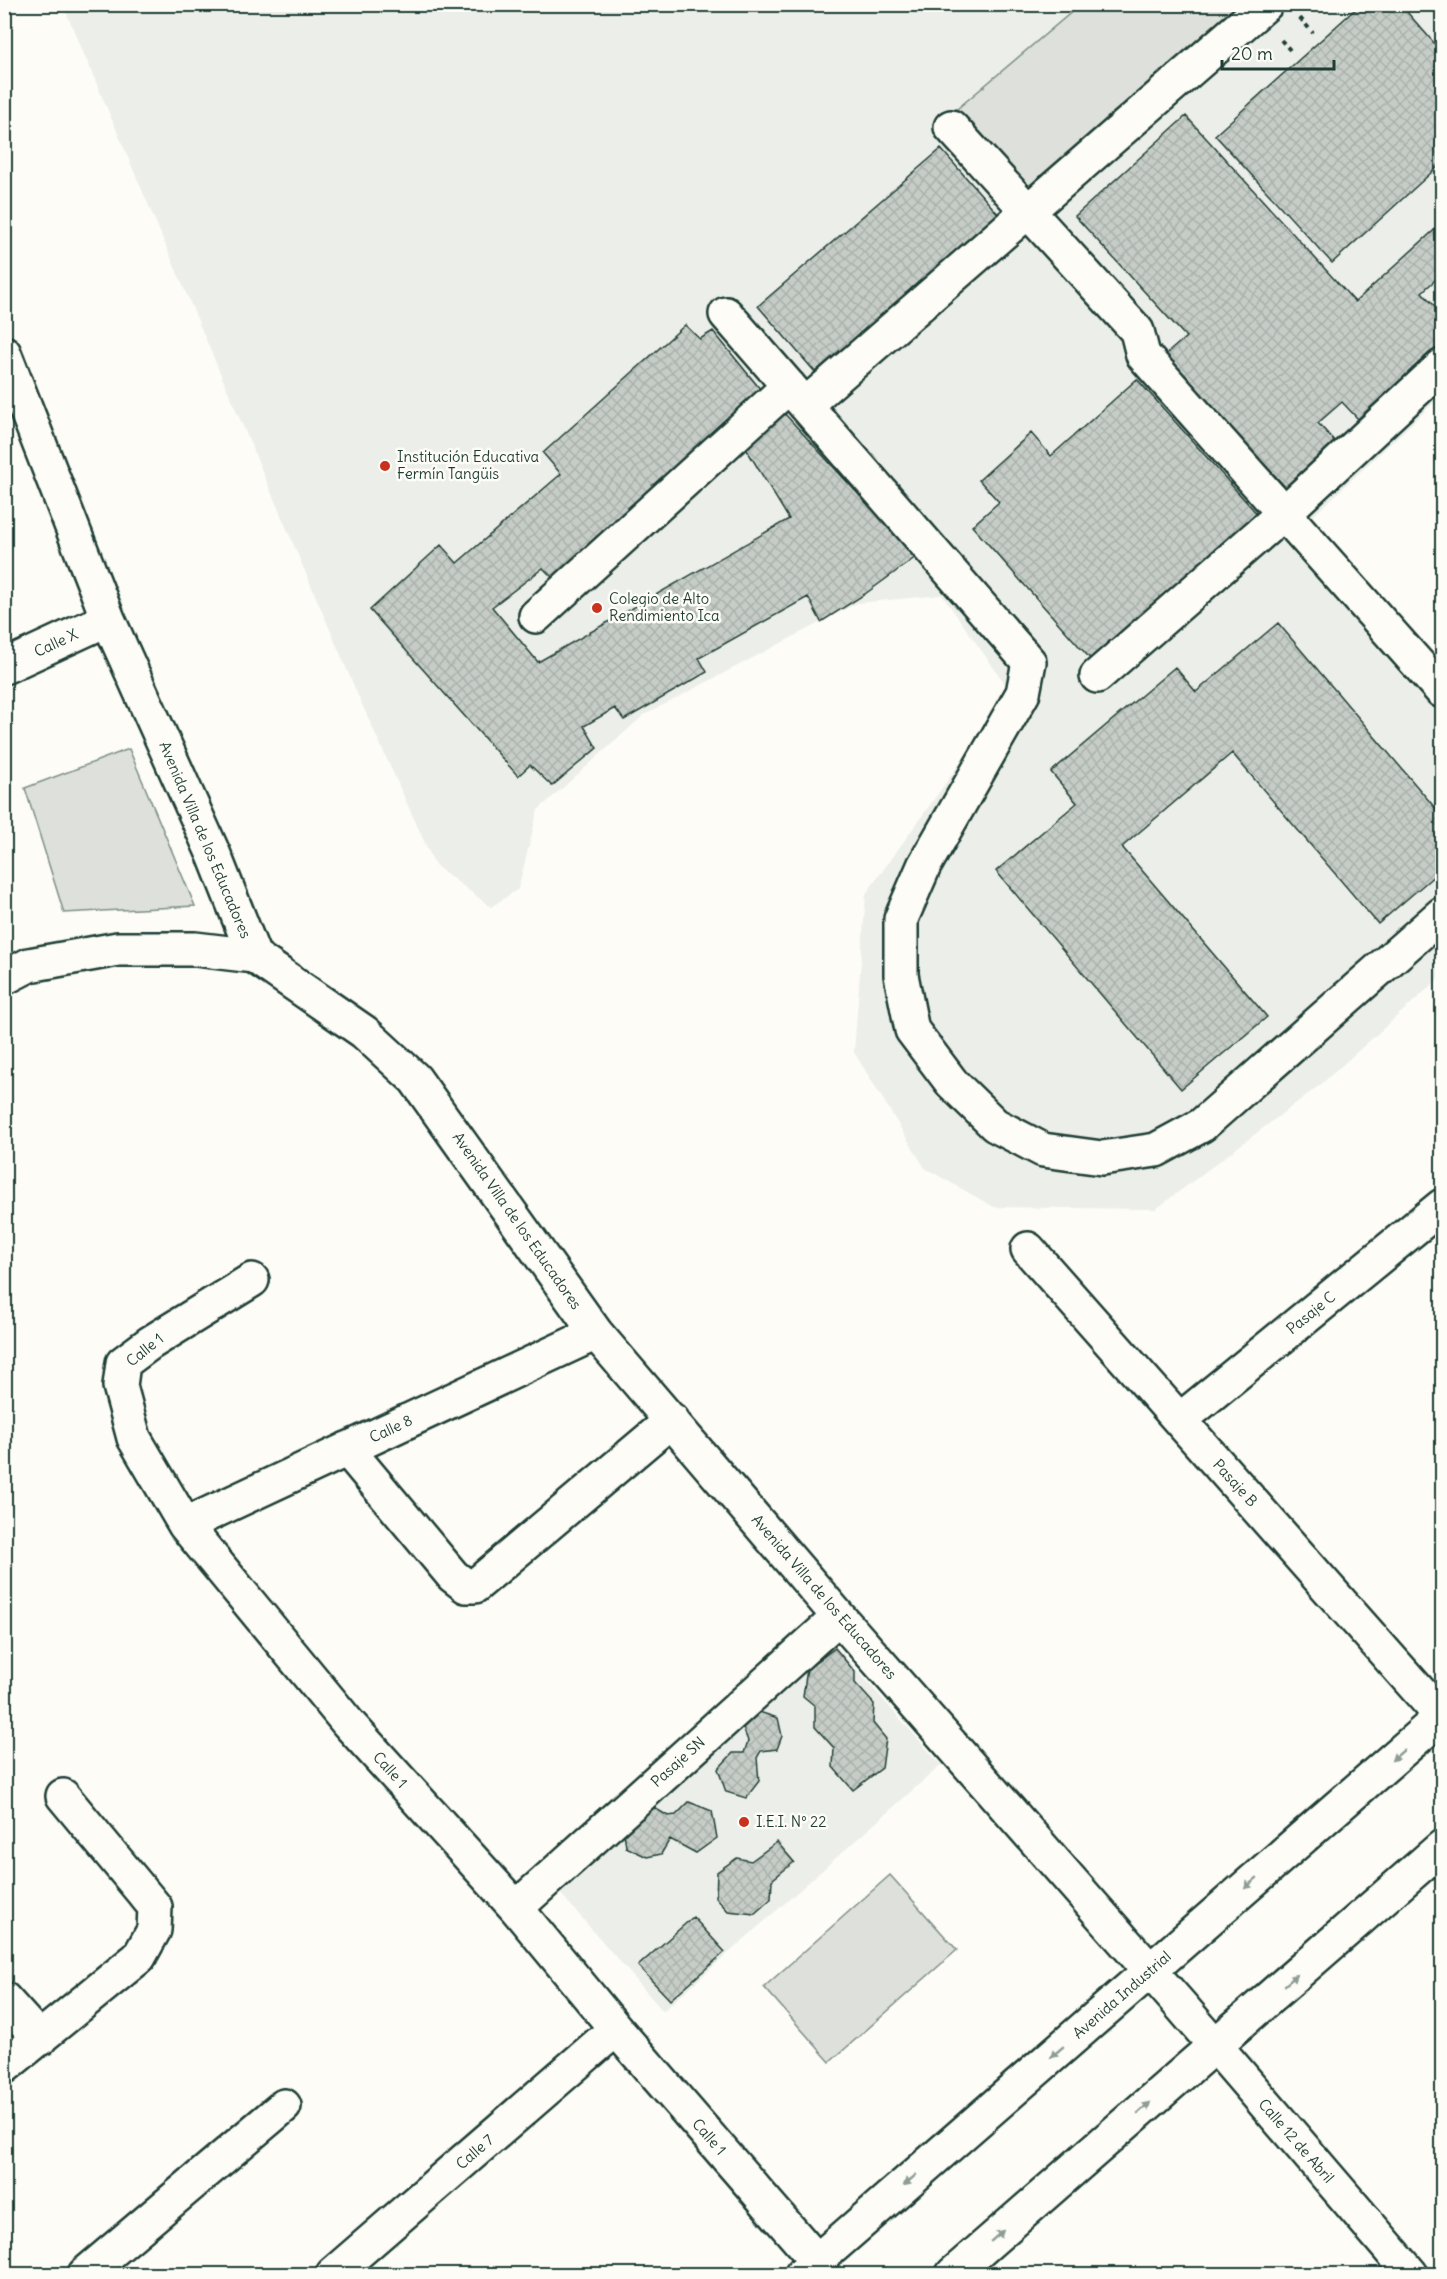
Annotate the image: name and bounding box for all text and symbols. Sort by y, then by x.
scale bar [1222,33,1334,71]
text: 20 m [1231,42,1273,65]
place label: Institución Educativa Fermín Tangüis [397,447,540,483]
marker: Institución Educativa Fermín Tangüis [378,459,392,473]
place label: Colegio de Alto Rendimiento Ica [609,589,720,625]
marker: Colegio de Alto Rendimiento Ica [590,601,604,615]
street label: Calle X [31,624,81,661]
street label: Avenida Villa de los Educadores [155,739,256,941]
street label: Avenida Villa de los Educadores [449,1128,586,1313]
street label: Pasaje C [1282,1287,1339,1338]
street label: Calle 1 [122,1329,167,1370]
street label: Calle 8 [366,1410,415,1447]
street label: Pasaje B [1209,1455,1262,1510]
street label: Avenida Villa de los Educadores [748,1510,901,1683]
street label: Pasaje SN [647,1732,709,1791]
street label: Calle 1 [369,1747,412,1792]
one-way arrow [1391,1748,1406,1761]
place label: I.E.I. Nº 22 [756,1812,827,1831]
marker: I.E.I. Nº 22 [737,1815,751,1829]
one-way arrow [1244,1876,1259,1889]
street label: Avenida Industrial [1069,1947,1175,2042]
one-way arrow [1283,1974,1298,1987]
one-way arrow [1050,2045,1065,2058]
street label: Calle 12 de Abril [1255,2095,1338,2187]
one-way arrow [1136,2102,1151,2115]
street label: Calle 1 [688,2114,731,2159]
street label: Calle 7 [452,2130,498,2173]
one-way arrow [903,2173,918,2186]
one-way arrow [989,2230,1004,2243]

